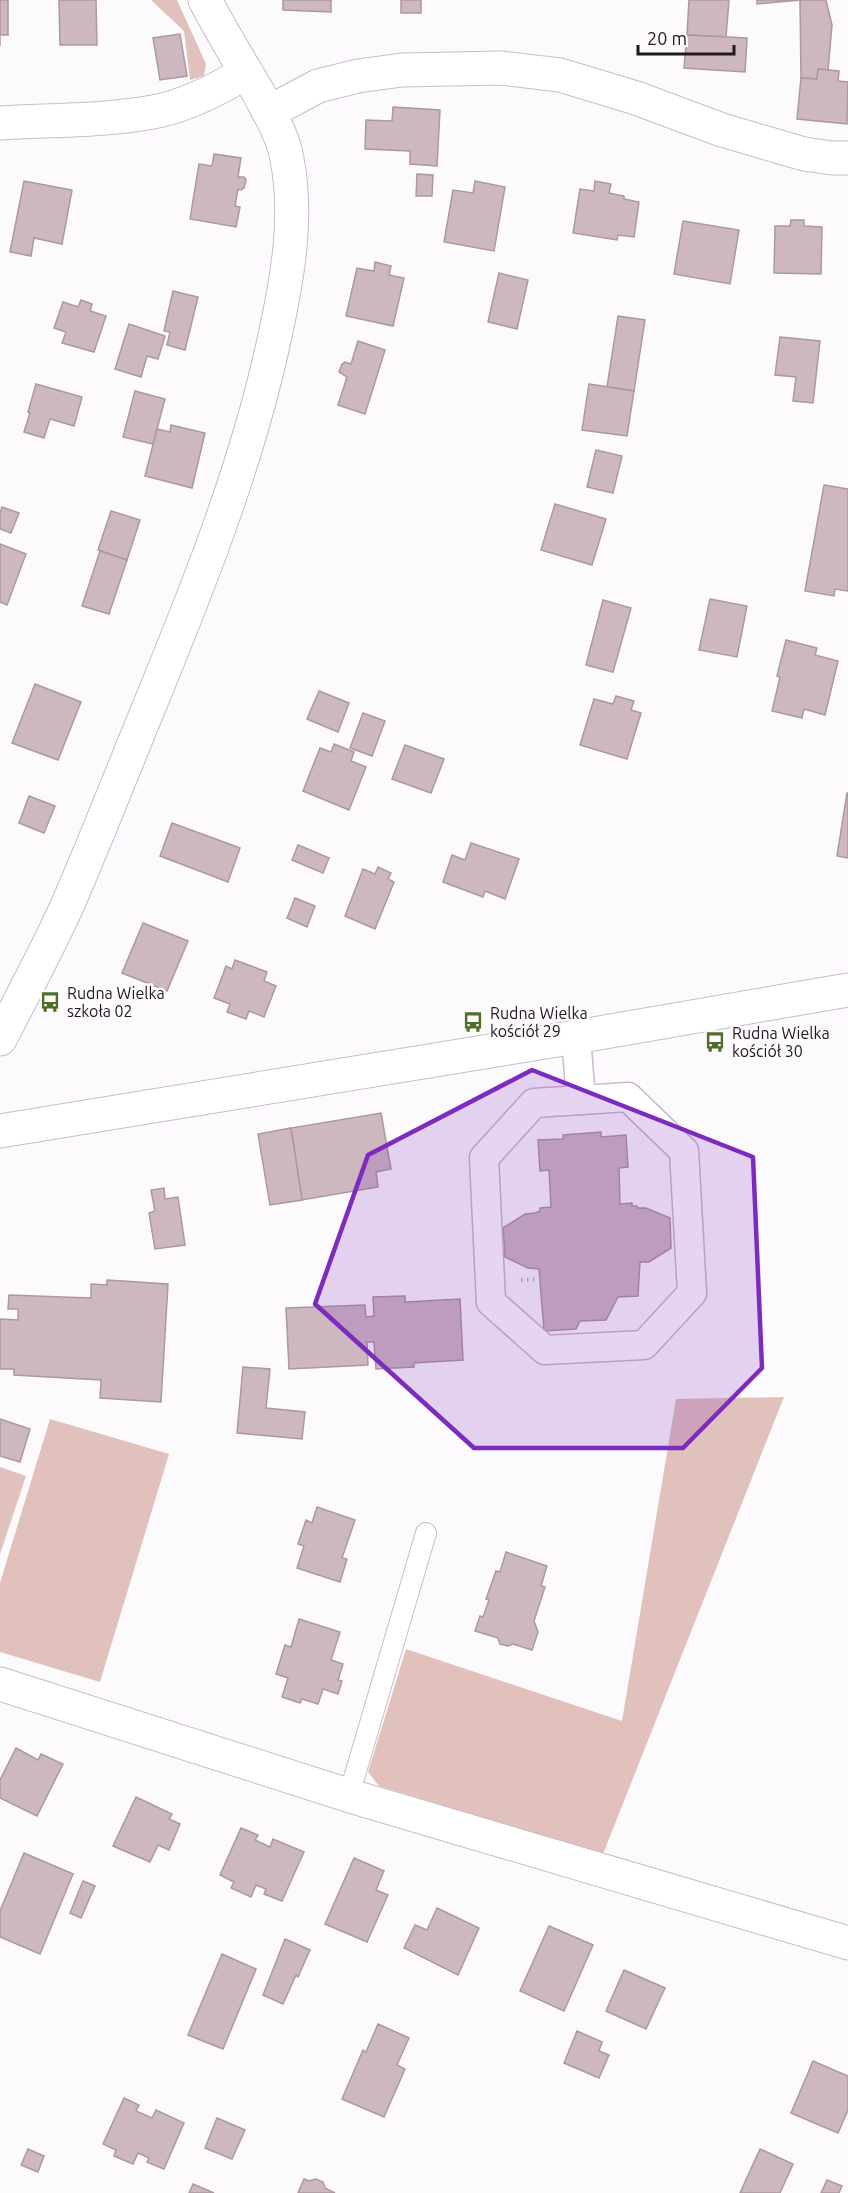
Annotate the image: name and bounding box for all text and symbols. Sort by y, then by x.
scale bar [638,18,734,56]
text: 20 m [647,28,687,48]
place label: Rudna Wielka szkoła 02 [67,984,165,1020]
bus stop icon: Rudna Wielka szkoła 02 [38,990,62,1014]
place label: Rudna Wielka kościół 29 [490,1004,588,1040]
bus stop icon: Rudna Wielka kościół 29 [461,1010,485,1034]
place label: Rudna Wielka kościół 30 [732,1024,830,1060]
bus stop icon: Rudna Wielka kościół 30 [703,1030,727,1054]

